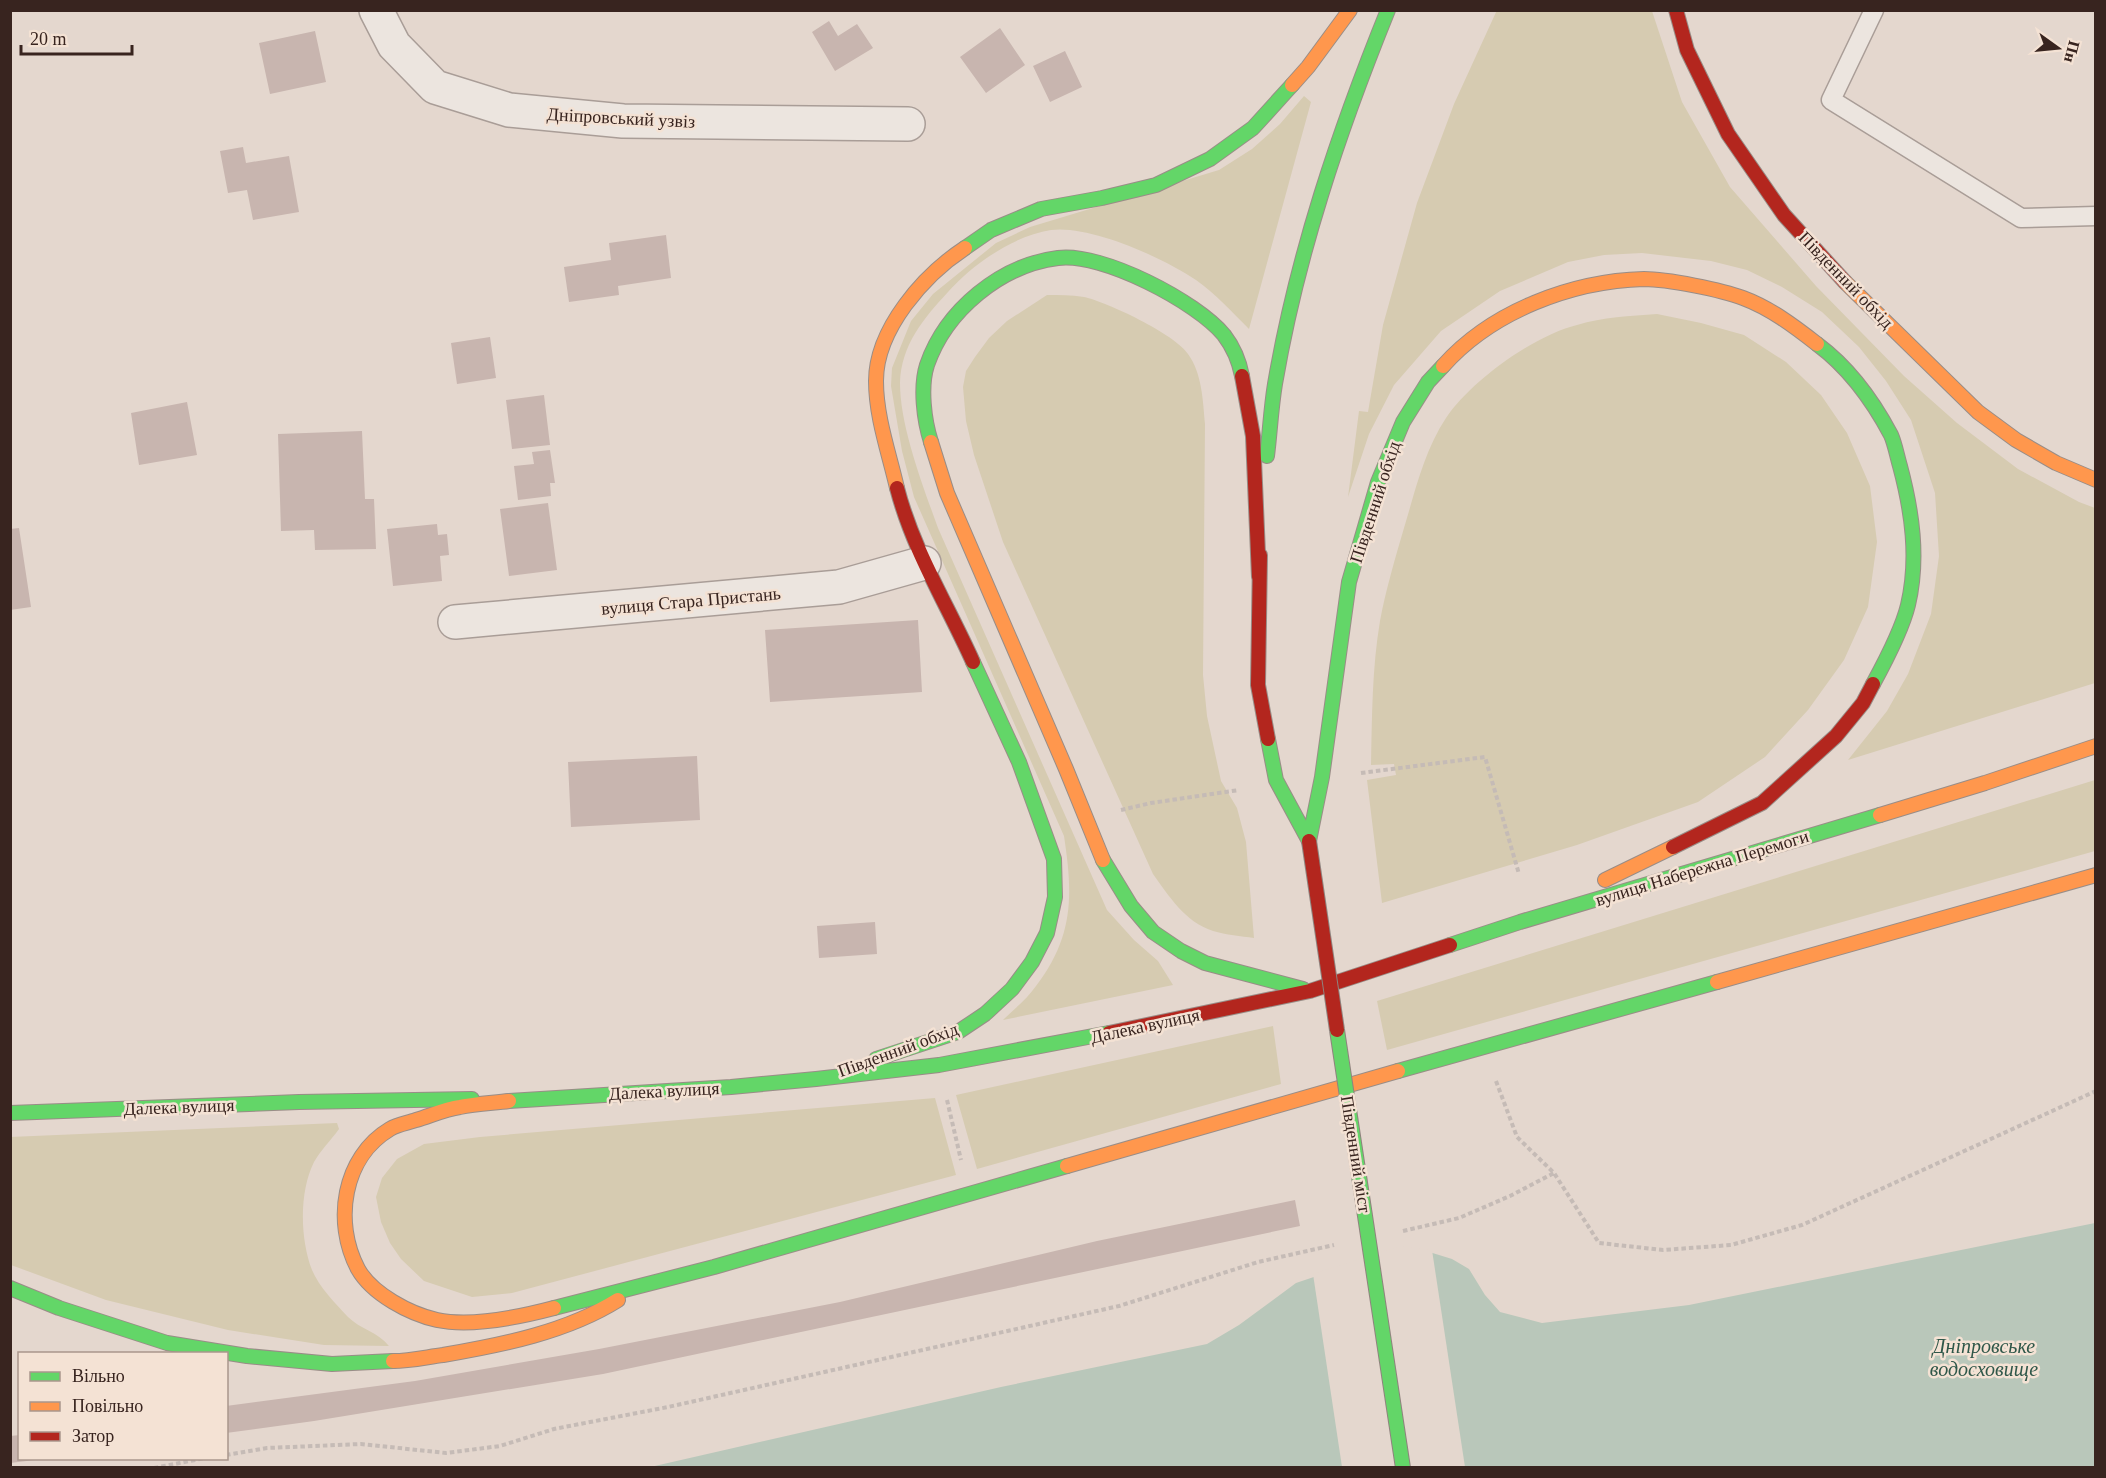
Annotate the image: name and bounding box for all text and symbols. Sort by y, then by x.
scale bar [21,18,132,56]
north arrow [2028,18,2088,78]
text: 20 m [30,29,67,49]
text: Пн [2061,39,2083,64]
street label: Дніпровський узвіз [546,104,696,132]
street label: Південний обхід [1795,227,1897,333]
street label: Південний обхід [1346,439,1404,565]
street label: вулиця Стара Пристань [600,583,782,619]
street label: вулиця Набережна Перемоги [1593,826,1811,910]
street label: Далека вулиця [1089,1005,1201,1047]
street label: Південний обхід [835,1019,961,1081]
street label: Далека вулиця [608,1078,720,1104]
street label: Південний міст [1337,1094,1375,1214]
street label: Далека вулиця [123,1095,235,1119]
water label: Дніпровське водосховище [1930,1335,2038,1381]
legend [18,1352,228,1460]
text: Вільно [72,1366,125,1386]
text: Повільно [72,1396,143,1416]
text: Затор [72,1426,114,1446]

